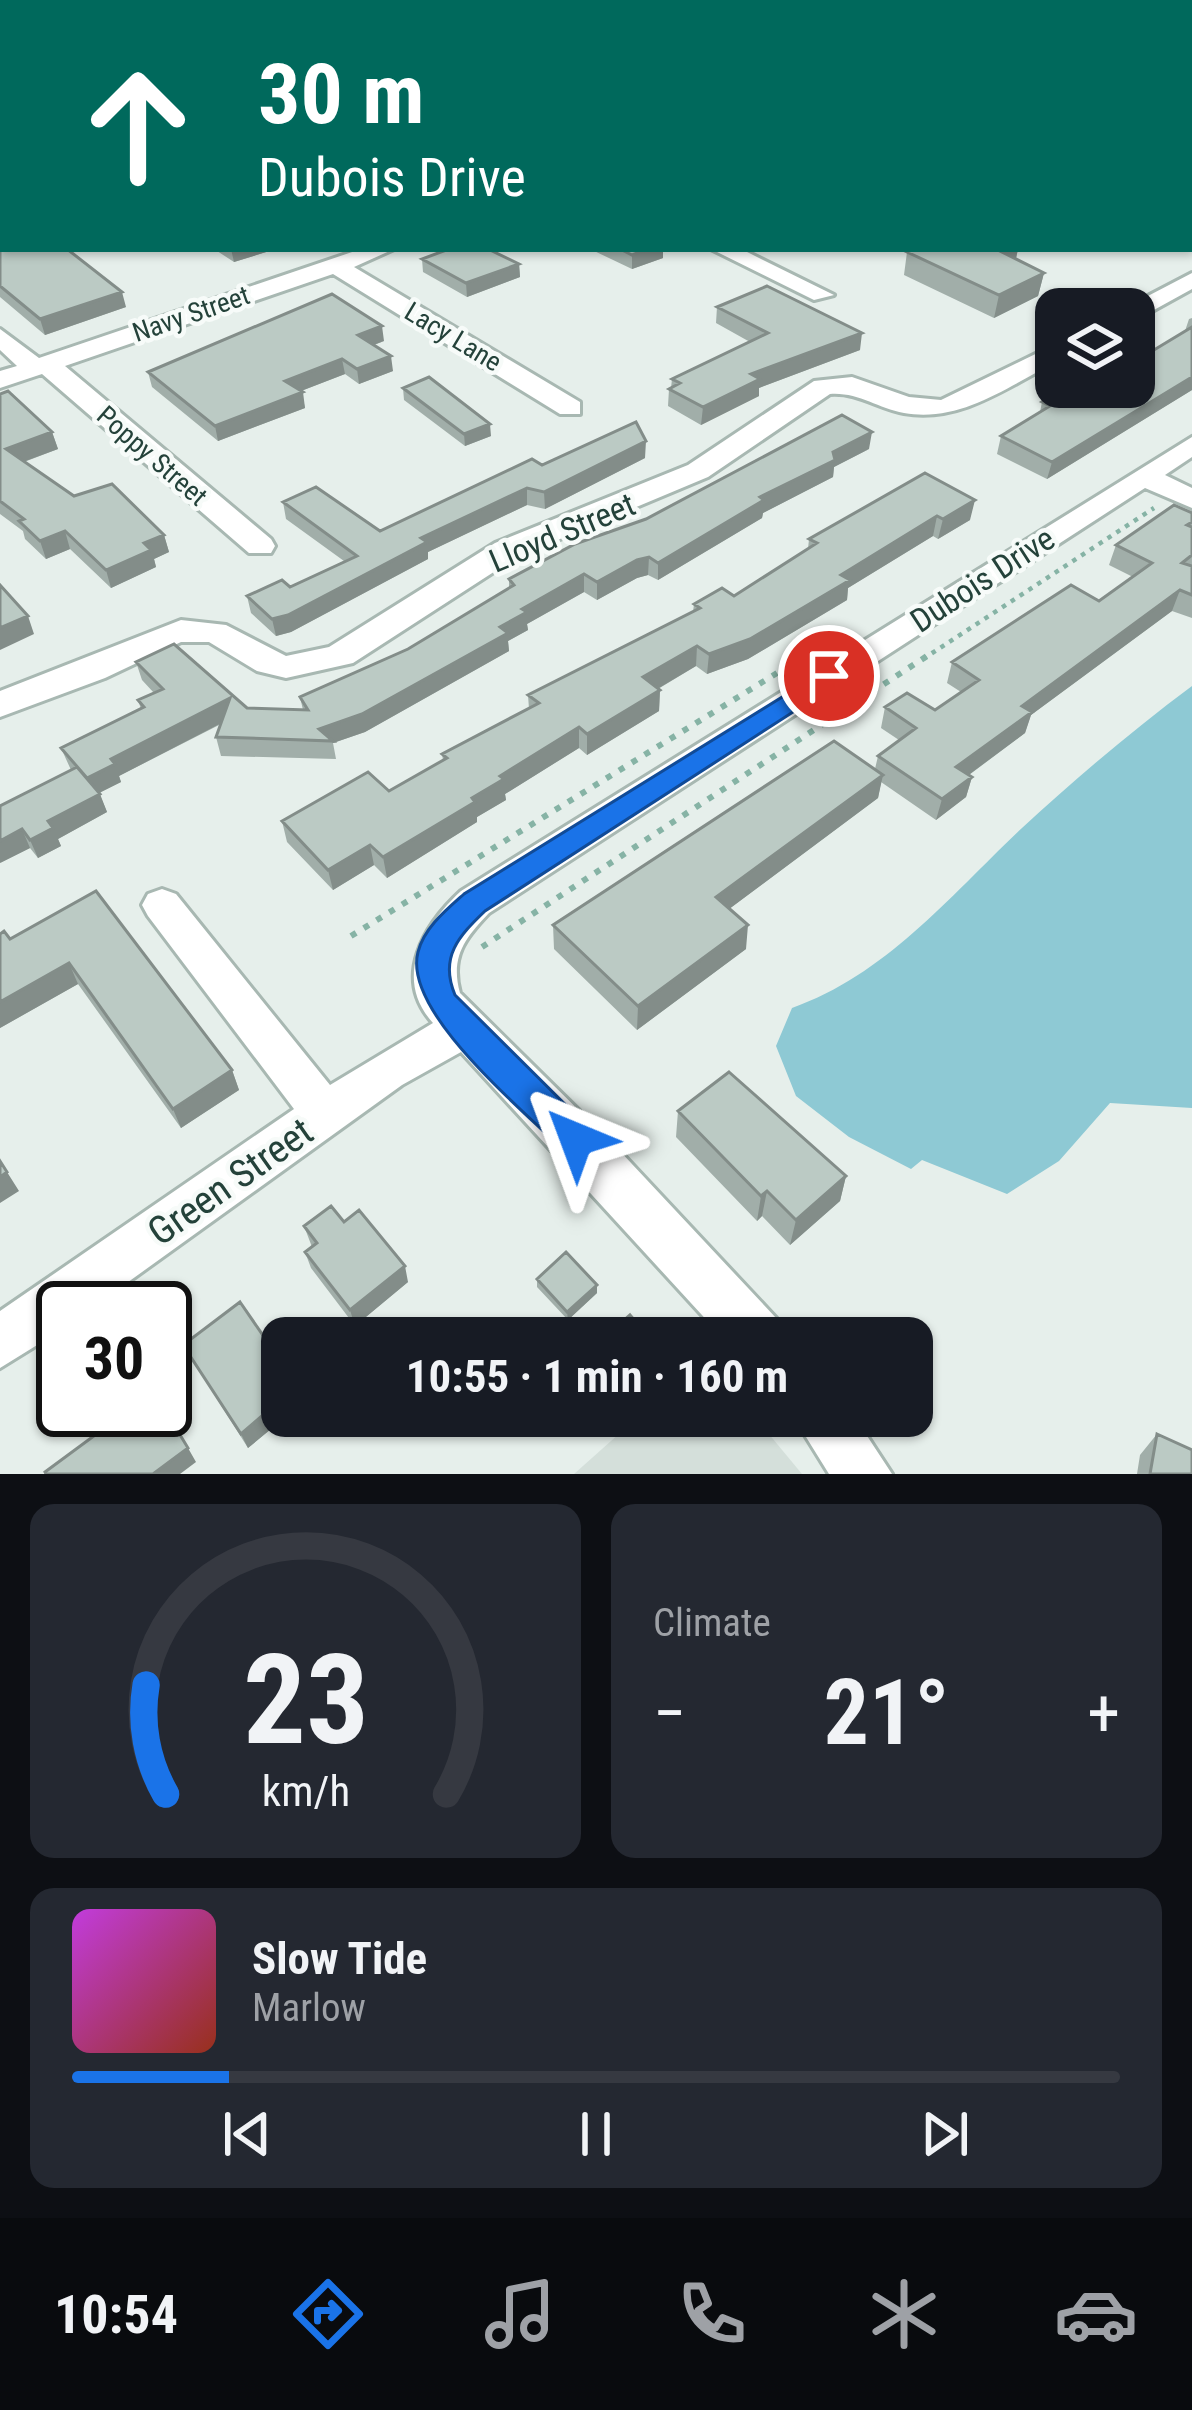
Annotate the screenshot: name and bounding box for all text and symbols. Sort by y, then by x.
text: 30 m [258,45,425,144]
icon: ahead [60,48,216,204]
text: Dubois Drive [258,146,526,209]
street label: Navy Street [128,279,254,349]
map controls [1035,288,1155,408]
button: layers [1035,288,1155,408]
street label: Lacy Lane [399,296,507,378]
street label: Poppy Street [90,399,214,513]
street label: Lloyd Street [484,484,641,581]
street label: Dubois Drive [903,518,1062,640]
pin [778,625,880,727]
icon: arrive [796,643,862,709]
position arrow [513,1076,639,1202]
street label: Green Street [139,1108,322,1255]
speed limit sign: 30 [36,1281,192,1437]
text: 10:55 · 1 min · 160 m [406,1350,788,1403]
text: Climate [653,1600,771,1646]
text: 23 [242,1627,369,1773]
text: 21° [824,1661,950,1766]
text: − [653,1675,686,1752]
text: + [1087,1675,1120,1752]
text: km/h [261,1766,350,1816]
text: Slow Tide [252,1932,427,1985]
text: Marlow [252,1985,366,2031]
icon: previous [214,2101,280,2167]
icon: pause [563,2101,629,2167]
icon: next [912,2101,978,2167]
icon: directions [286,2272,370,2356]
icon: music [478,2272,562,2356]
icon: phone [670,2272,754,2356]
icon: climate [862,2272,946,2356]
icon: car [1054,2272,1138,2356]
text: 10:54 [54,2283,178,2346]

